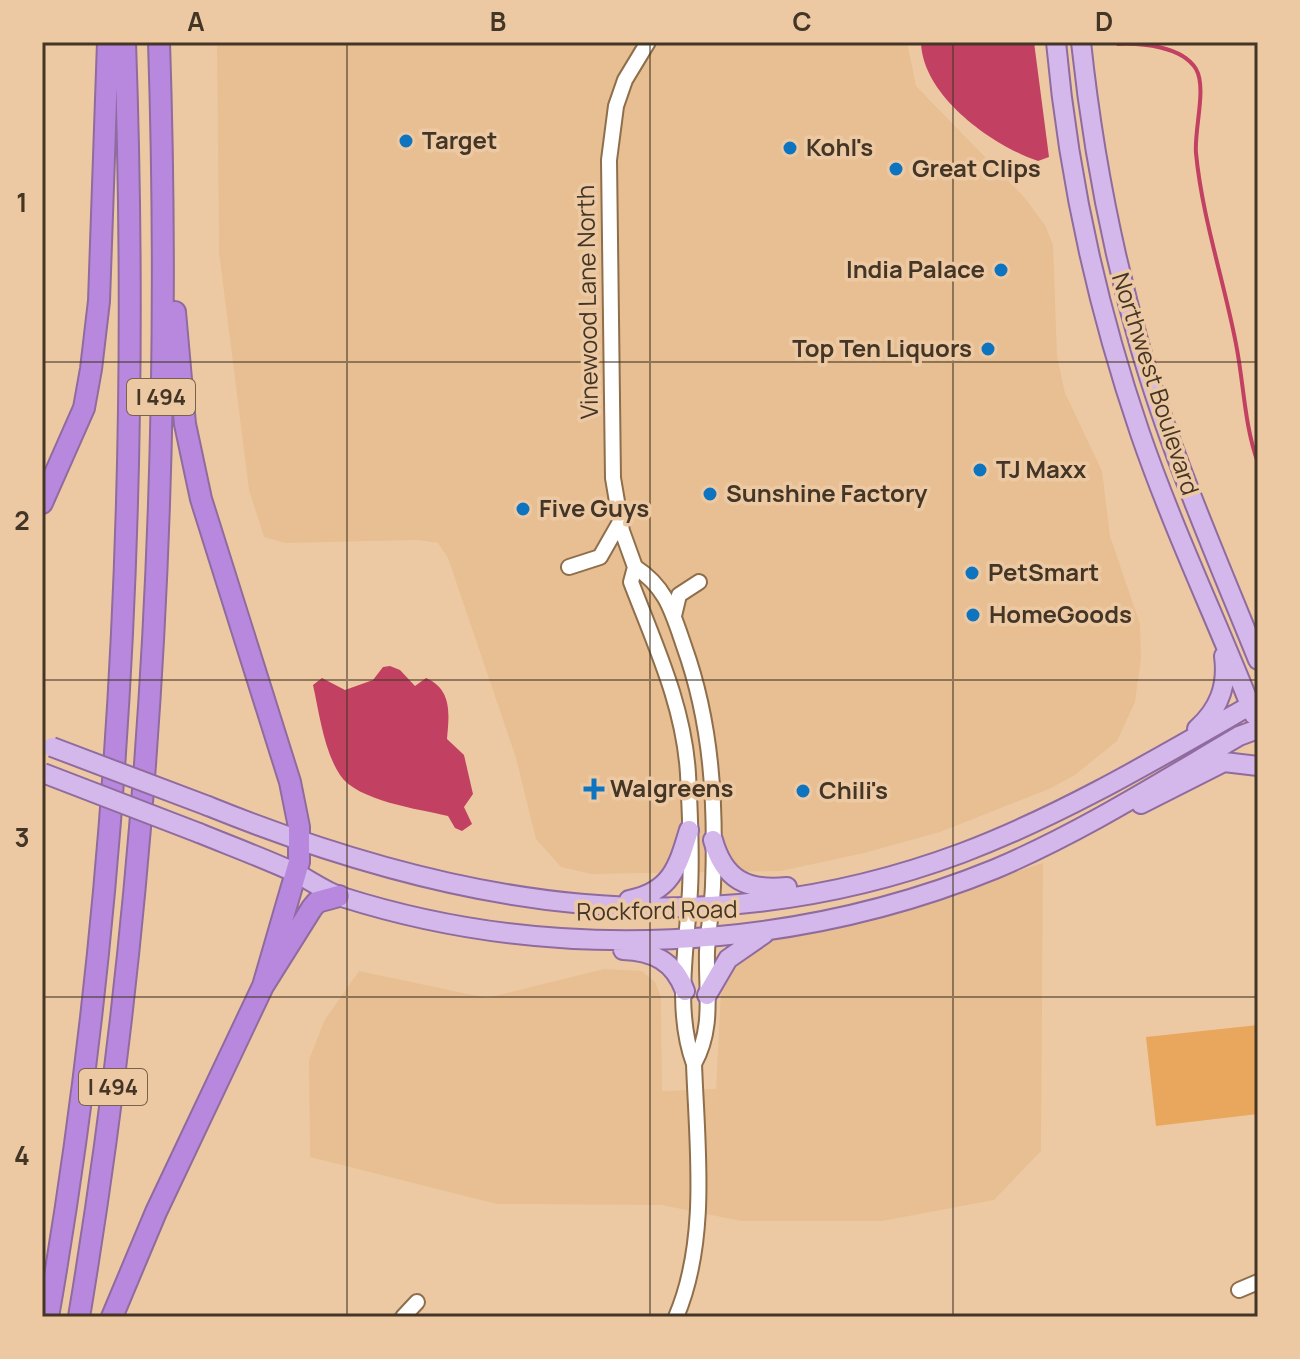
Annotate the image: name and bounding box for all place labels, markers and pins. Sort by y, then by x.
place label: Target [422,123,497,156]
place label: Kohl's [806,130,873,163]
marker: Target [397,132,415,150]
marker: Kohl's [781,139,799,157]
place label: Great Clips [912,151,1041,184]
marker: Great Clips [887,160,905,178]
place label: India Palace [846,252,985,285]
marker: India Palace [992,261,1010,279]
place label: Top Ten Liquors [792,331,972,364]
marker: Top Ten Liquors [979,340,997,358]
place label: TJ Maxx [996,452,1087,485]
marker: TJ Maxx [971,461,989,479]
place label: Sunshine Factory [726,476,928,509]
marker: Sunshine Factory [701,485,719,503]
place label: Five Guys [539,491,649,524]
marker: Five Guys [514,500,532,518]
place label: PetSmart [988,555,1099,588]
marker: PetSmart [963,564,981,582]
place label: HomeGoods [989,597,1132,630]
marker: HomeGoods [964,606,982,624]
place label: Walgreens [610,771,734,804]
place label: Chili's [819,773,888,806]
marker: Walgreens [585,780,603,798]
marker: Chili's [794,782,812,800]

